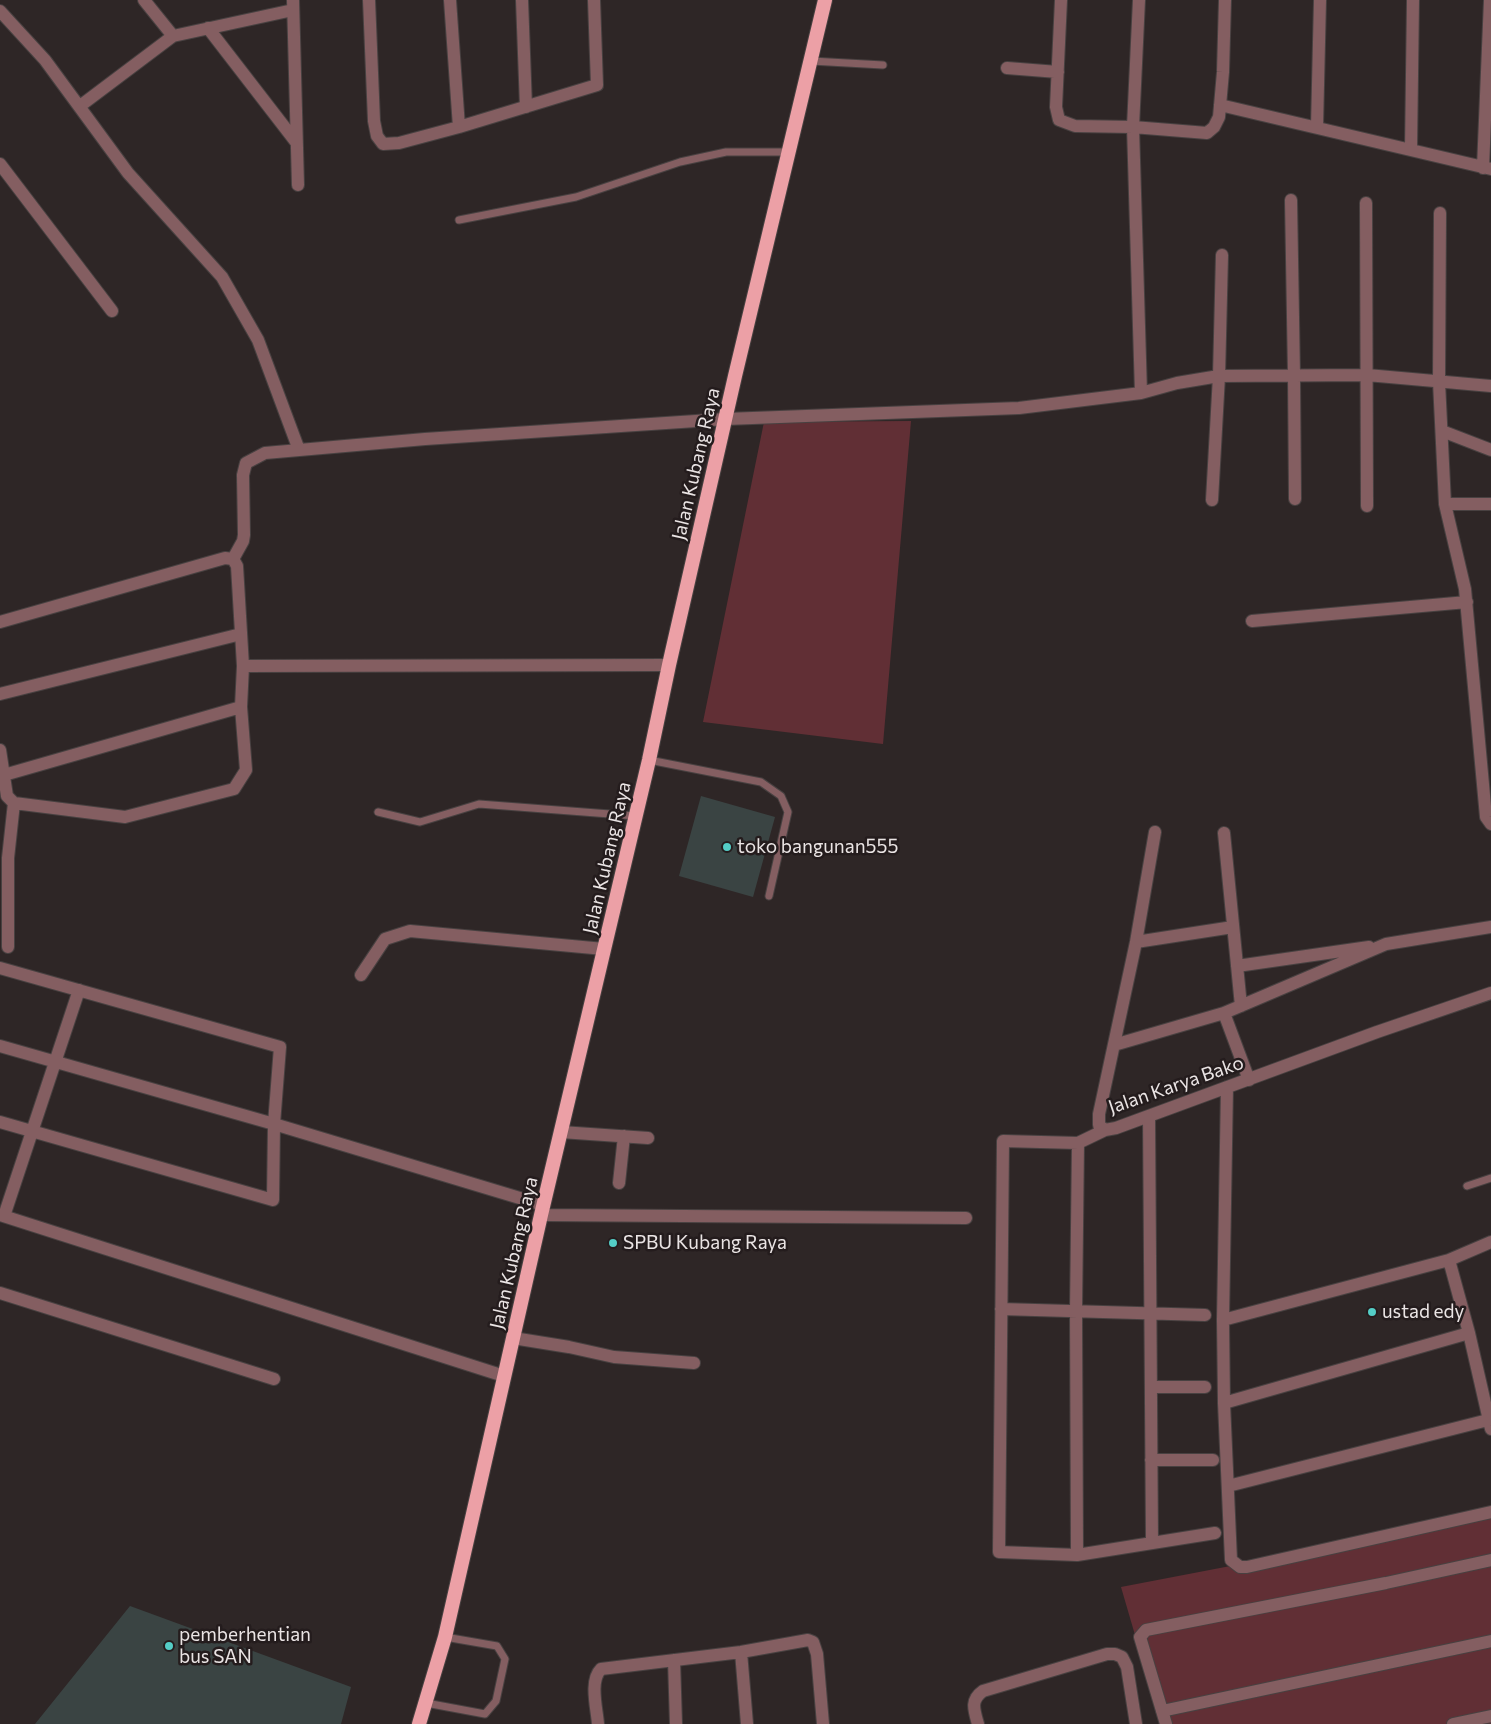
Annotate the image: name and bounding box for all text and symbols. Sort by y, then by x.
street label: Jalan Kubang Raya [667,386,725,542]
street label: Jalan Kubang Raya [578,780,636,936]
place label: toko bangunan555 [737,836,898,858]
marker: toko bangunan555 [721,841,733,853]
street label: Jalan Karya Bako [1105,1051,1247,1119]
street label: Jalan Kubang Raya [485,1175,543,1331]
place label: SPBU Kubang Raya [623,1232,787,1254]
marker: SPBU Kubang Raya [607,1237,619,1249]
place label: ustad edy [1382,1301,1464,1323]
marker: ustad edy [1366,1306,1378,1318]
place label: pemberhentian bus SAN [179,1624,311,1668]
marker: pemberhentian bus SAN [163,1640,175,1652]

